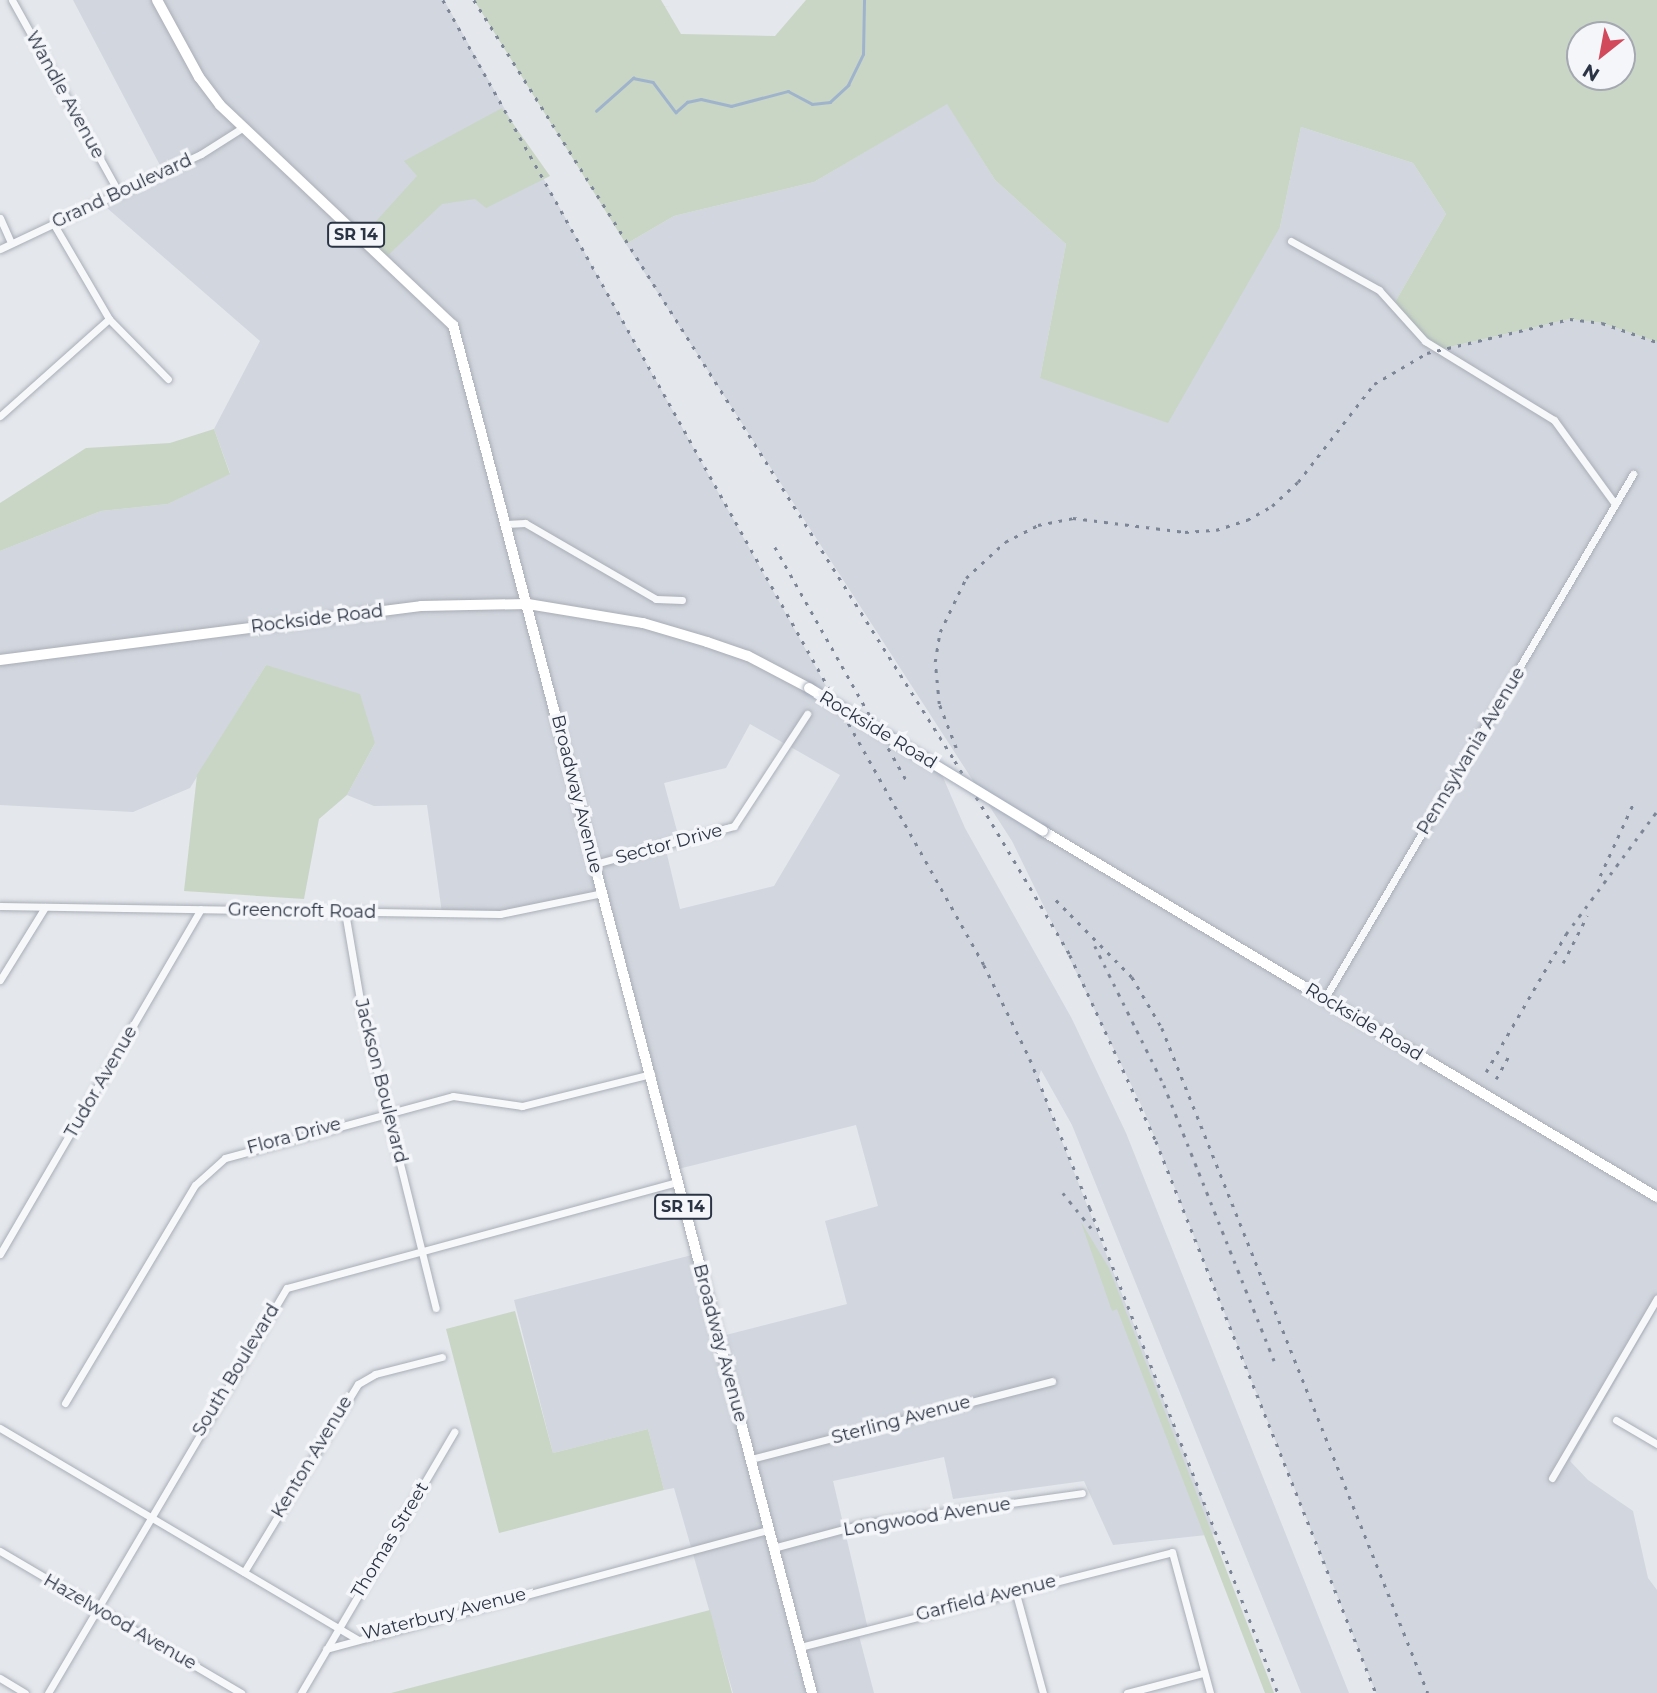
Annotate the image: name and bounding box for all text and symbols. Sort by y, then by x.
north arrow [1566,21,1636,91]
street label: Wandle Avenue [21,28,109,162]
text: N [1578,59,1603,87]
street label: Grand Boulevard [49,149,195,233]
road number: SR 14 [326,222,386,247]
street label: Rockside Road [250,600,384,638]
street label: Pennsylvania Avenue [1412,663,1530,839]
street label: Rockside Road [815,686,941,774]
street label: Broadway Avenue [547,712,607,876]
street label: Sector Drive [613,819,725,869]
street label: Greencroft Road [228,899,376,923]
street label: Rockside Road [1301,978,1427,1066]
street label: Jackson Boulevard [350,997,412,1165]
street label: Tudor Avenue [60,1022,142,1142]
street label: Flora Drive [245,1113,343,1159]
road number: SR 14 [653,1194,713,1219]
street label: Broadway Avenue [689,1262,751,1424]
street label: South Boulevard [188,1300,284,1440]
street label: Sterling Avenue [829,1391,973,1449]
street label: Kenton Avenue [267,1392,357,1522]
street label: Thomas Street [347,1478,433,1602]
street label: Longwood Avenue [842,1493,1012,1541]
street label: Hazelwood Avenue [40,1569,200,1675]
street label: Garfield Avenue [914,1570,1058,1626]
street label: Waterbury Avenue [360,1583,528,1645]

